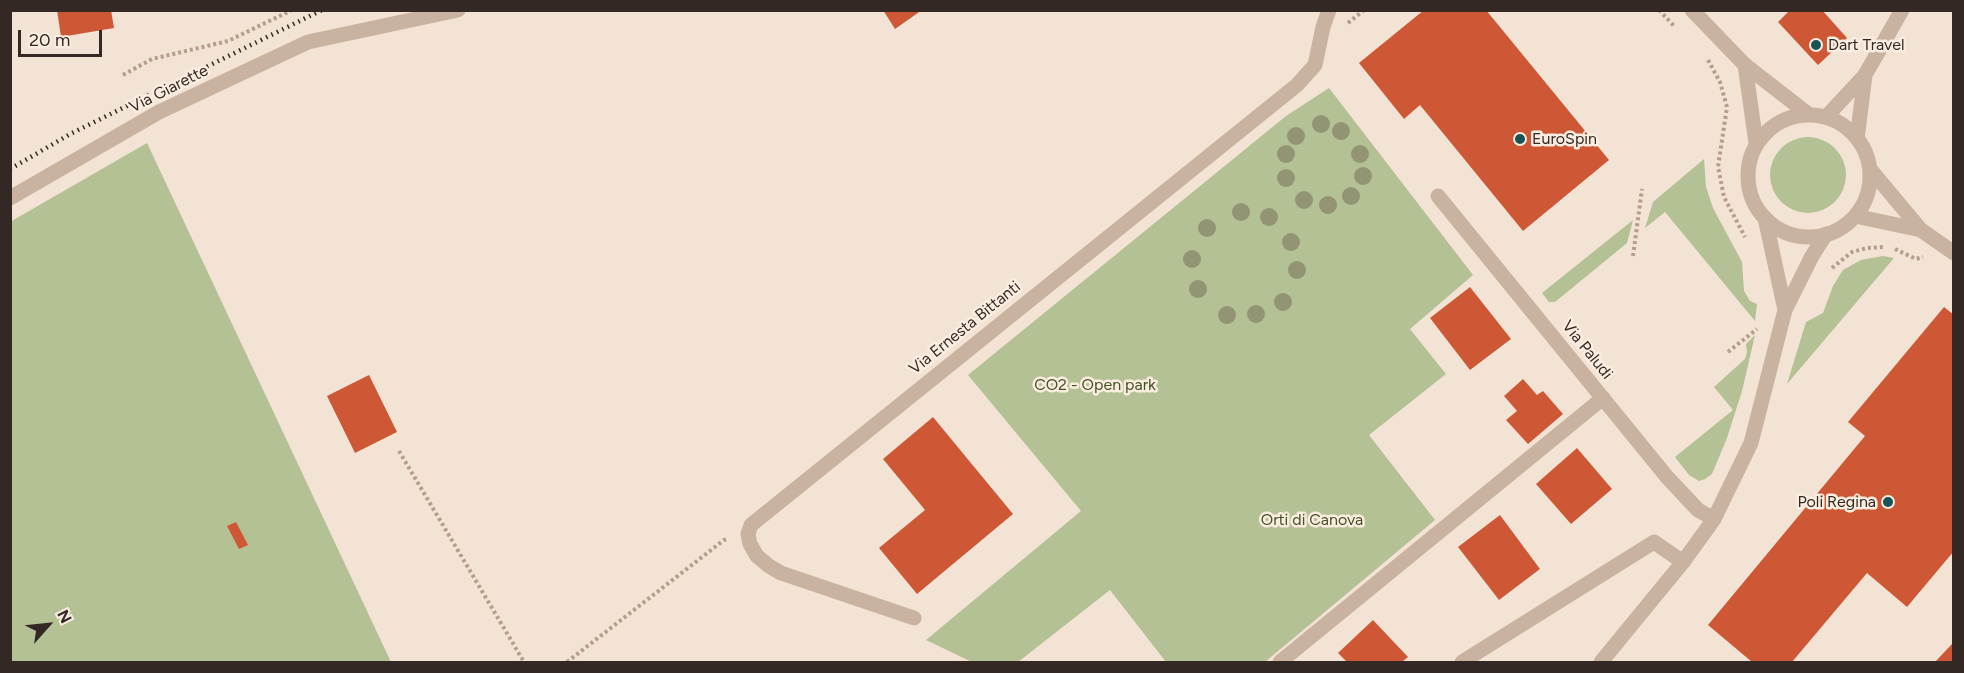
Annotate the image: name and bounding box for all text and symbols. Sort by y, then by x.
scale bar [21,18,105,56]
text: 20 m [29,29,70,51]
place label: Dart Travel [1828,35,1904,55]
marker: Dart Travel [1809,38,1823,52]
street label: Via Giarette [126,61,212,117]
place label: EuroSpin [1532,129,1597,149]
marker: EuroSpin [1513,132,1527,146]
street label: Via Ernesta Bittanti [906,277,1024,379]
street label: Via Paludi [1558,317,1616,383]
park label: CO2 - Open park [1034,375,1156,395]
place label: Poli Regina [1797,492,1876,512]
marker: Poli Regina [1881,495,1895,509]
park label: Orti di Canova [1261,510,1363,530]
north arrow [18,595,78,655]
text: N [53,607,76,626]

